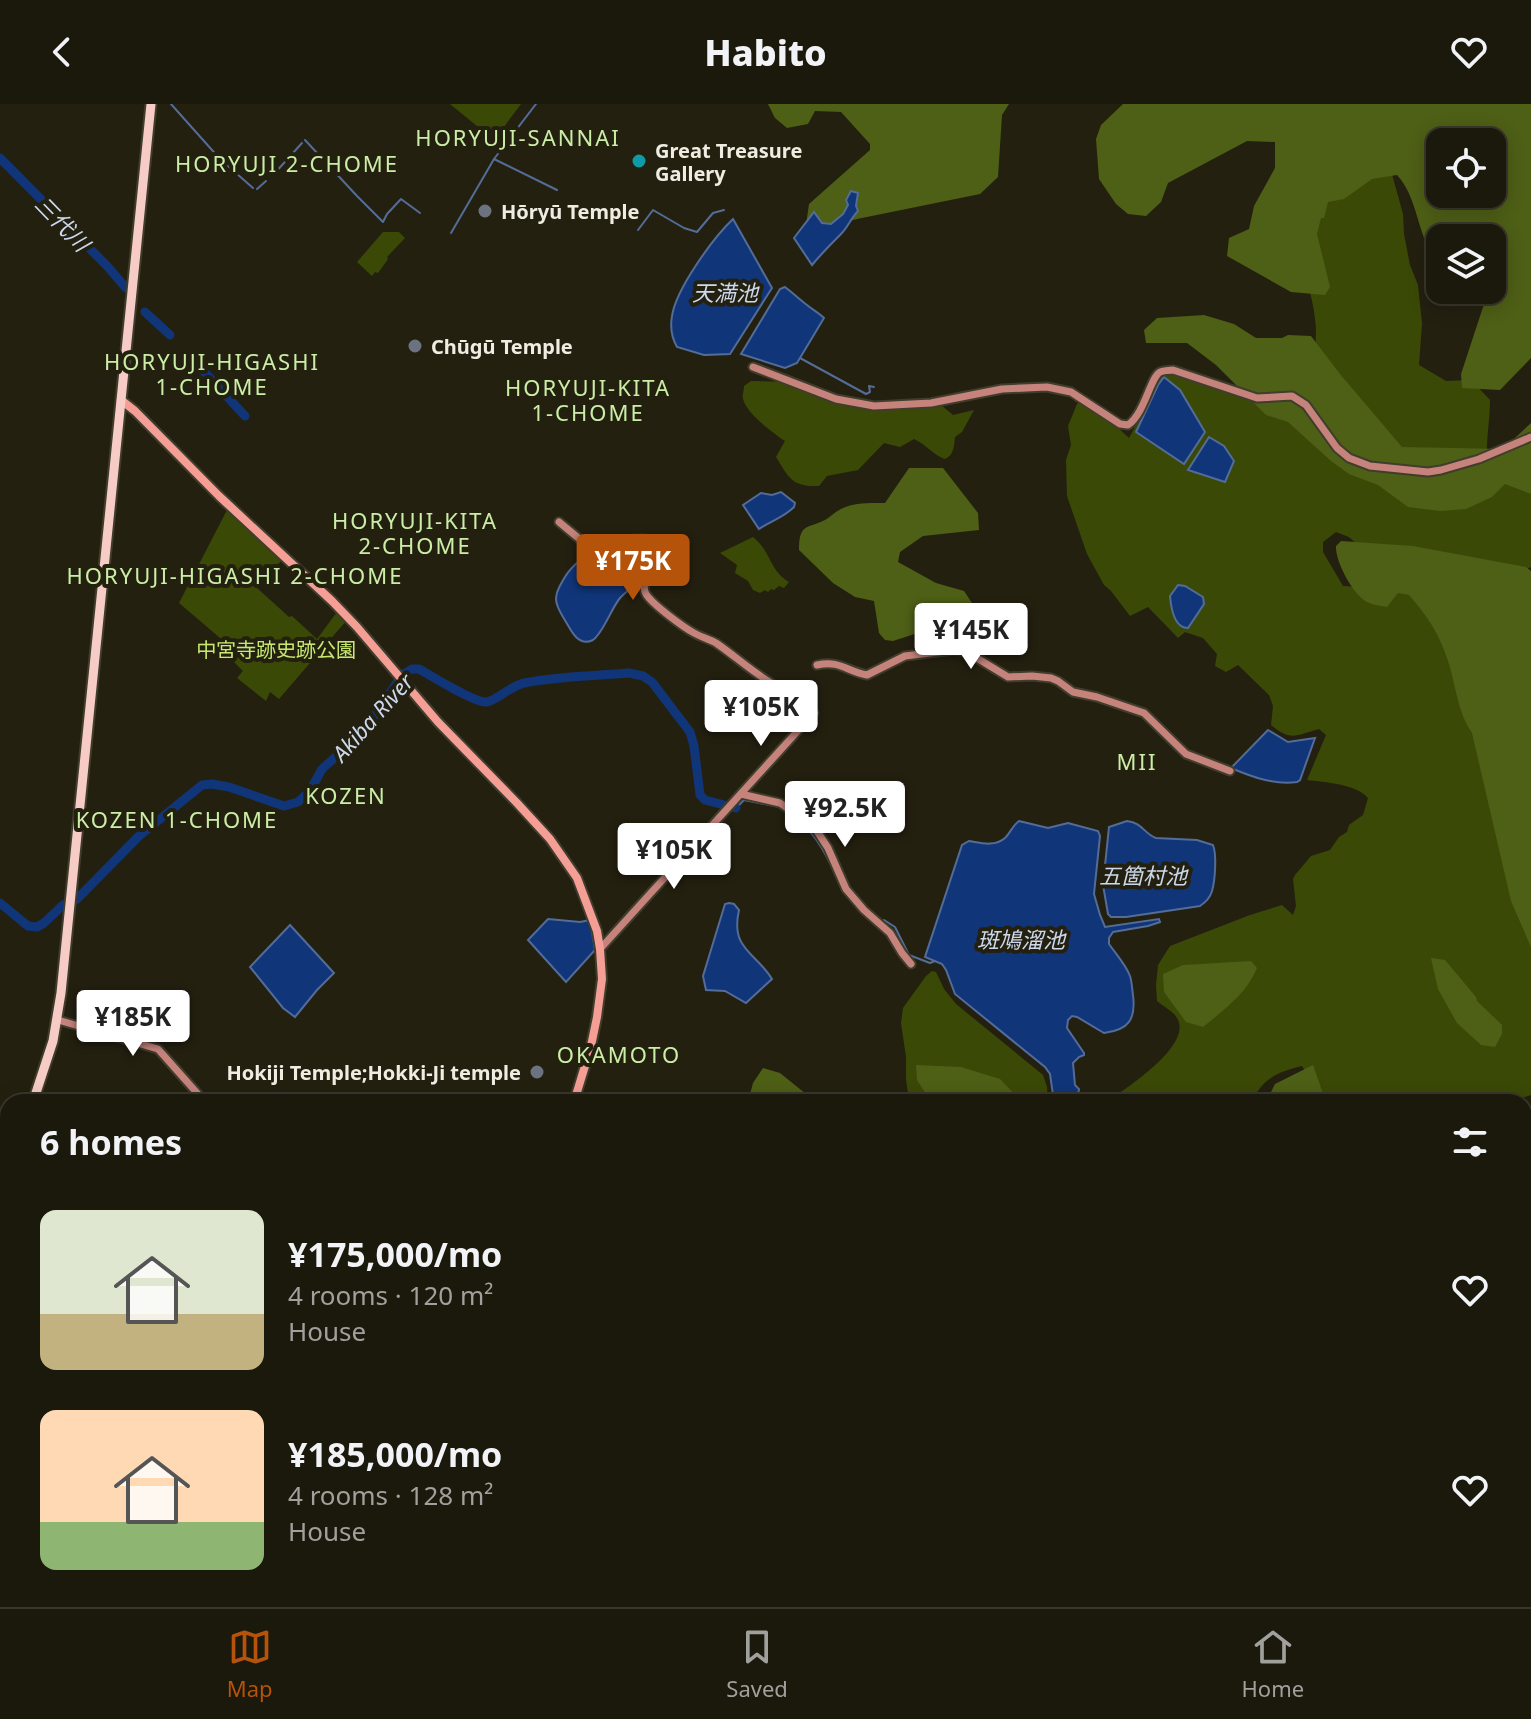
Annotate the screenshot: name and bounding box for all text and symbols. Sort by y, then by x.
text: Habito [704,28,827,77]
icon: back [40,30,84,74]
icon: heart [1447,30,1491,74]
district label: HORYUJI-SANNAI [415,122,621,152]
map controls [1426,128,1506,304]
button: locate [1426,128,1506,208]
place label: Great Treasure Gallery [655,137,802,187]
district label: HORYUJI 2-CHOME [175,148,399,178]
marker: Great Treasure Gallery [630,152,648,170]
water label: 三代川 [29,189,98,259]
place label: Hōryū Temple [501,198,640,225]
marker: Hōryū Temple [476,202,494,220]
button: layers [1426,224,1506,304]
water label: 天満池 [692,277,760,307]
place label: Chūgū Temple [431,333,573,360]
marker: Chūgū Temple [406,337,424,355]
district label: HORYUJI-HIGASHI 1-CHOME [104,346,320,401]
district label: HORYUJI-KITA 1-CHOME [505,372,671,427]
district label: HORYUJI-KITA 2-CHOME [332,505,498,560]
pin: ¥175K [577,534,689,602]
text: ¥175K [595,542,671,578]
district label: HORYUJI-HIGASHI 2-CHOME [67,560,403,590]
pin: ¥145K [915,603,1027,671]
text: ¥145K [933,611,1009,647]
park label: 中宮寺跡史跡公園 [196,636,356,663]
water label: Akiba River [323,666,420,769]
pin: ¥105K [705,680,817,748]
text: ¥105K [723,688,799,724]
district label: MII [1117,746,1157,776]
district label: KOZEN [305,780,387,810]
pin: ¥92.5K [780,781,910,849]
text: ¥92.5K [803,789,887,825]
district label: KOZEN 1-CHOME [76,804,278,834]
pin: ¥105K [618,823,730,891]
text: ¥105K [636,831,712,867]
water label: 五箇村池 [1099,860,1189,890]
water label: 斑鳩溜池 [977,924,1067,954]
pin: ¥185K [77,990,189,1058]
text: ¥185K [95,998,171,1034]
district label: OKAMOTO [557,1039,681,1069]
place label: Hokiji Temple;Hokki-Ji temple [226,1059,521,1086]
marker: Hokiji Temple;Hokki-Ji temple [528,1063,546,1081]
text: 6 homes [40,1119,182,1165]
icon: filters [1448,1120,1492,1164]
text: ¥175,000/mo [288,1231,502,1277]
icon: home [104,1242,200,1338]
icon: heart [1448,1268,1492,1312]
text: 4 rooms · 120 m² [288,1277,493,1313]
text: House [288,1313,366,1349]
text: ¥185,000/mo [288,1431,502,1477]
icon: home [104,1442,200,1538]
icon: heart [1448,1468,1492,1512]
text: 4 rooms · 128 m² [288,1477,493,1513]
text: House [288,1513,366,1549]
tab: Map [227,1625,273,1703]
tab: Saved [726,1625,788,1703]
tab: Home [1242,1625,1304,1703]

